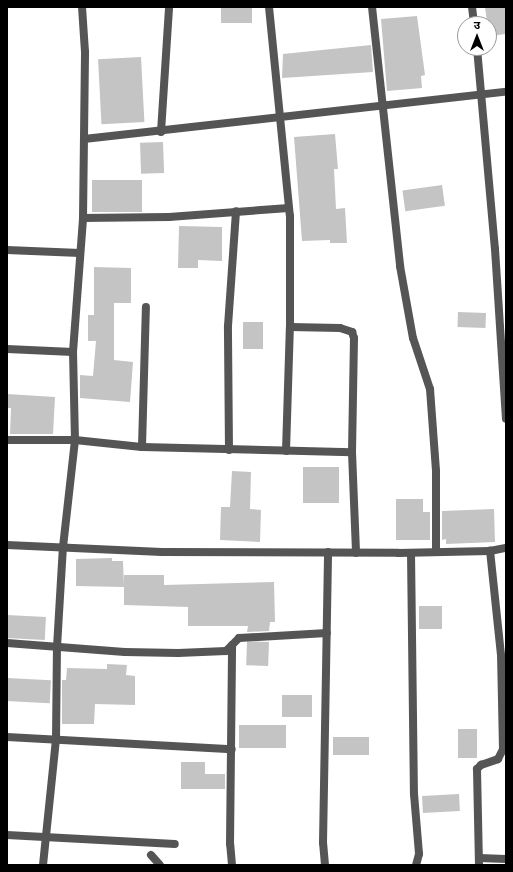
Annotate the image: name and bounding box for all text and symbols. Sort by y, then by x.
north arrow [457,16,497,56]
text: उ [474,19,480,31]

